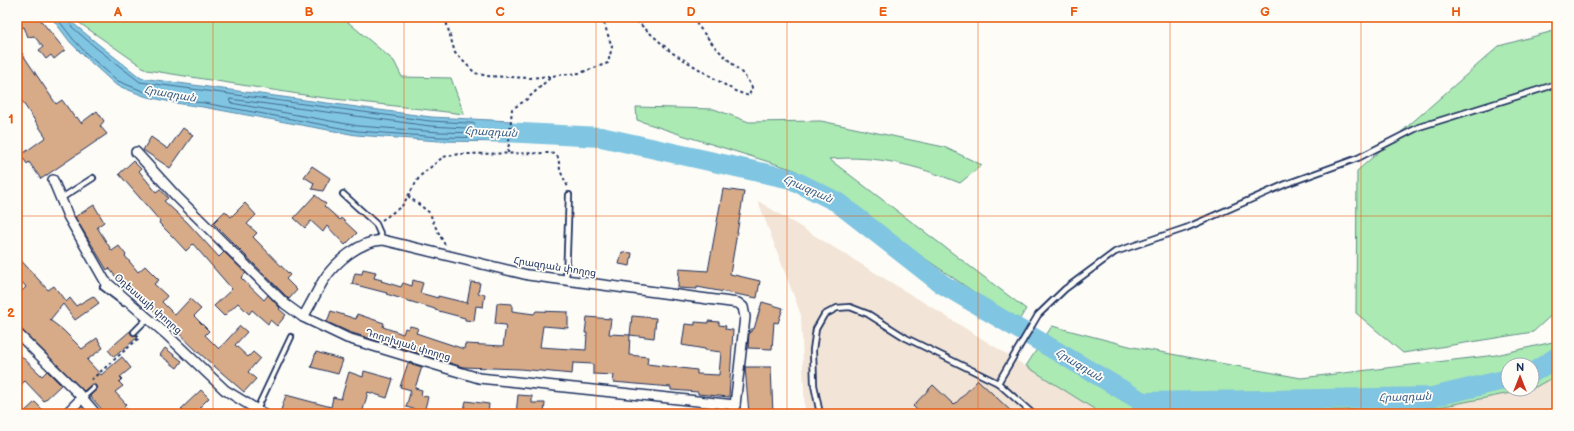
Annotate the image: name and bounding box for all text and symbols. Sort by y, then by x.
text: A [113,4,122,20]
text: B [304,4,314,20]
text: C [495,4,505,20]
text: D [686,4,696,20]
text: E [879,4,888,20]
text: F [1070,4,1078,20]
text: G [1260,4,1270,20]
text: H [1451,4,1461,20]
water label: Հրազդան [143,83,197,105]
text: 1 [8,111,14,127]
water label: Հրազդան [464,124,518,140]
water label: Հրազդան [781,172,835,206]
street label: Հրազդան փողոց [513,255,597,279]
street label: Օդեսսայի փողոց [112,271,184,337]
text: 2 [7,305,15,321]
street label: Դոդոխյան փողոց [364,326,452,364]
water label: Հրազդան [1053,346,1105,384]
north arrow [1500,357,1540,397]
text: N [1516,361,1524,374]
water label: Հրազդան [1378,390,1432,404]

